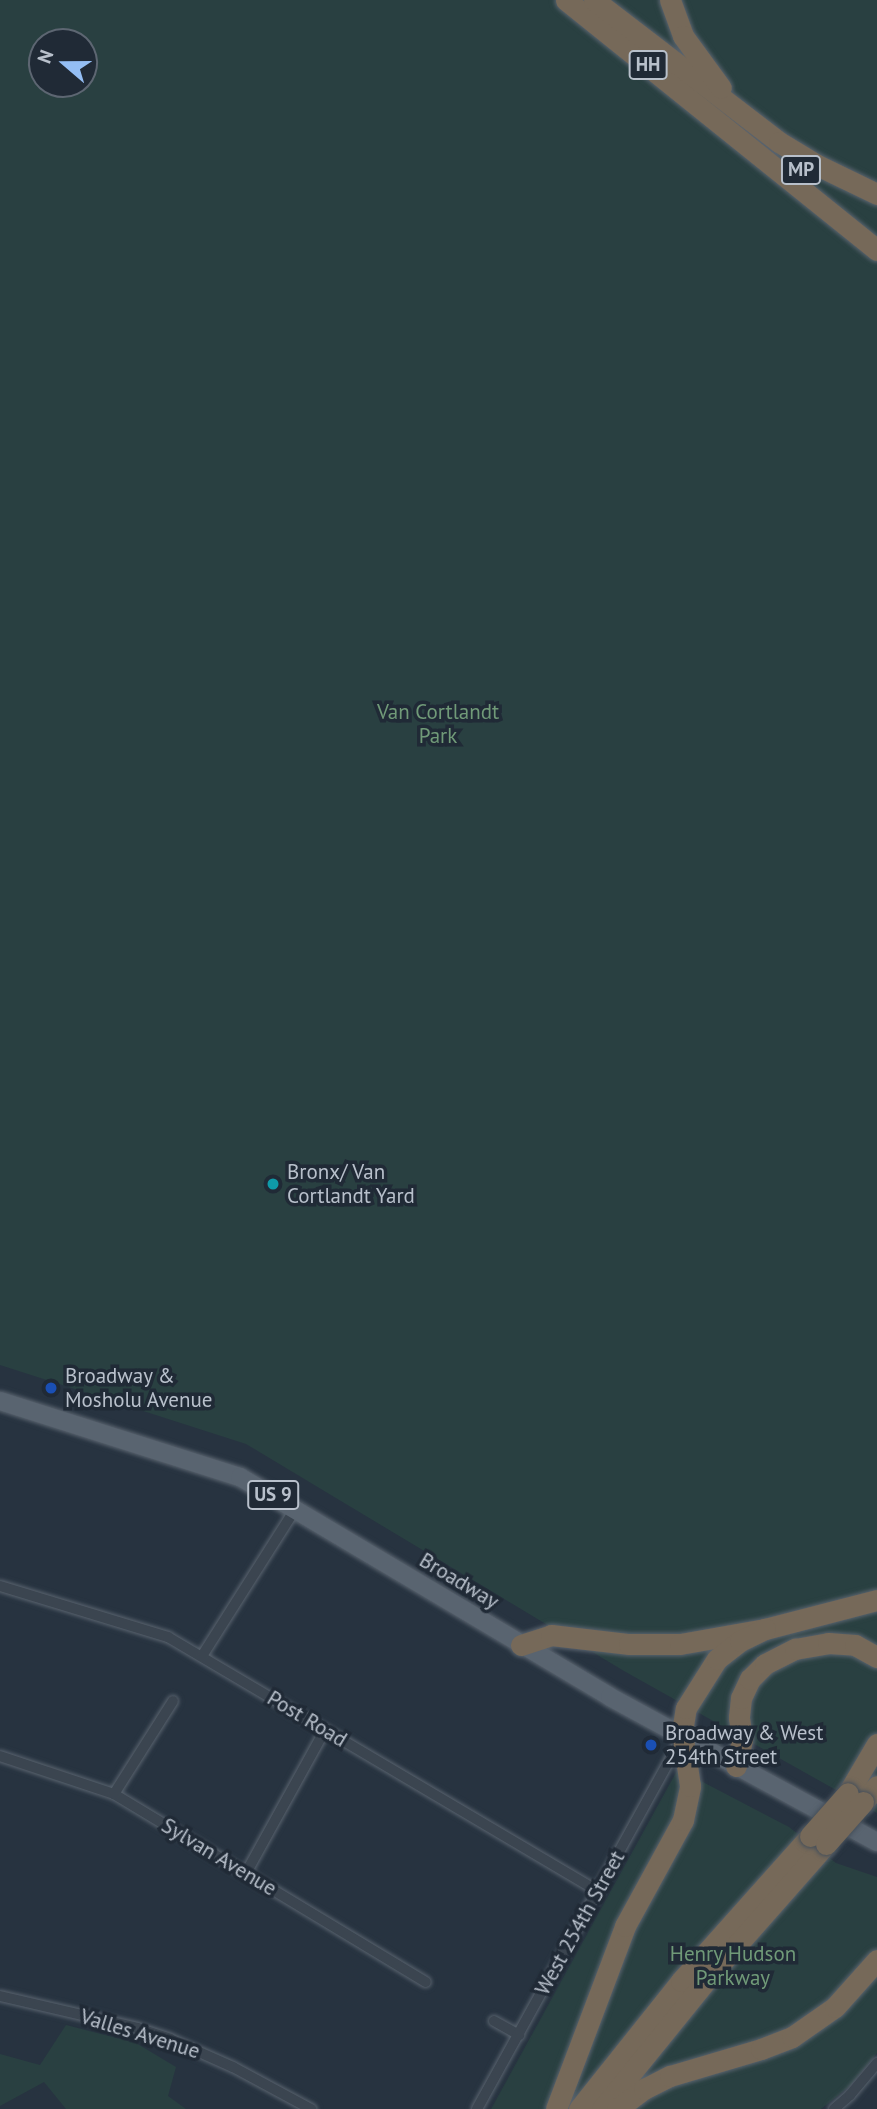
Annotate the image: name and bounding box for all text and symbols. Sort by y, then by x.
north arrow [28,28,98,98]
text: N [32,47,59,66]
road number: HH [627,50,669,80]
road number: MP [780,154,822,186]
park label: Van Cortlandt Park [377,699,499,749]
place label: Bronx/ Van Cortlandt Yard [287,1159,416,1209]
marker: Bronx/ Van Cortlandt Yard [265,1176,281,1192]
place label: Broadway & Mosholu Avenue [65,1363,213,1413]
marker: Broadway & Mosholu Avenue [43,1380,59,1396]
road number: US 9 [247,1480,299,1511]
street label: Broadway [415,1548,503,1614]
street label: Post Road [263,1685,351,1753]
place label: Broadway & West 254th Street [665,1720,824,1770]
marker: Broadway & West 254th Street [643,1737,659,1753]
street label: Sylvan Avenue [157,1813,281,1901]
street label: West 254th Street [530,1847,630,1999]
park label: Henry Hudson Parkway [669,1941,797,1991]
street label: Valles Avenue [77,2004,203,2064]

